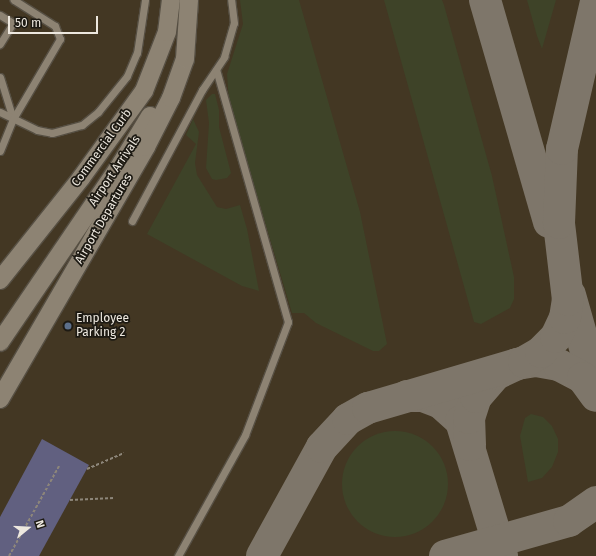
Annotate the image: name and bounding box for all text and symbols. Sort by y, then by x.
scale bar [10,8,100,34]
text: 50 m [15,16,41,30]
street label: Commercial Curb [69,106,135,190]
street label: Airport Arrivals [86,133,144,209]
street label: Airport Departures [72,172,136,266]
place label: Employee Parking 2 [76,312,129,340]
marker: Employee Parking 2 [63,321,73,331]
north arrow [8,508,48,548]
text: N [33,519,47,530]

